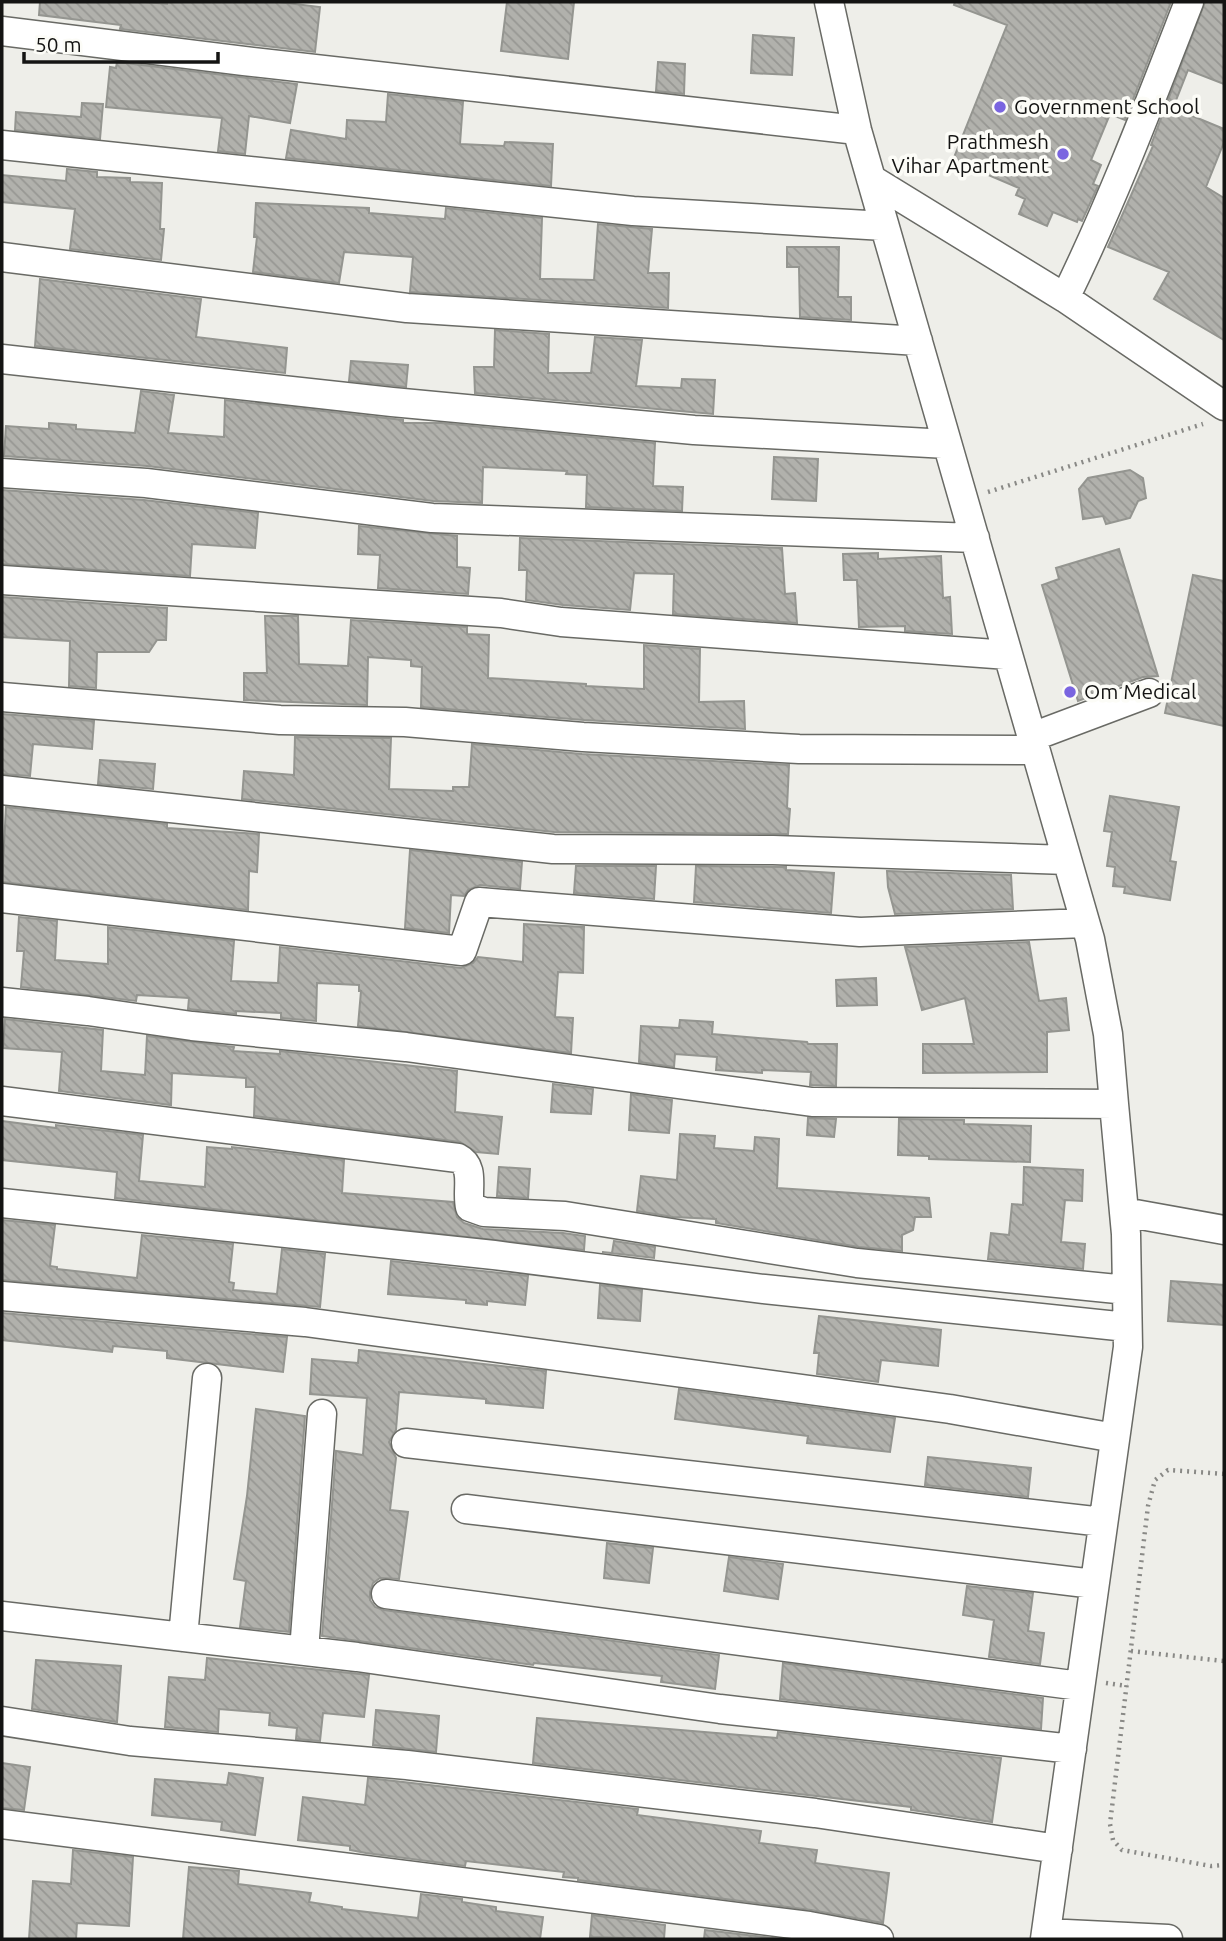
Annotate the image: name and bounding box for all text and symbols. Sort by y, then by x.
scale bar [24,21,219,65]
text: 50 m [35,32,82,56]
place label: Government School [1014,94,1200,118]
marker: Government School [992,99,1008,115]
place label: Prathmesh Vihar Apartment [891,129,1049,177]
marker: Prathmesh Vihar Apartment [1055,146,1071,162]
place label: Om Medical [1084,679,1196,703]
marker: Om Medical [1062,684,1078,700]

